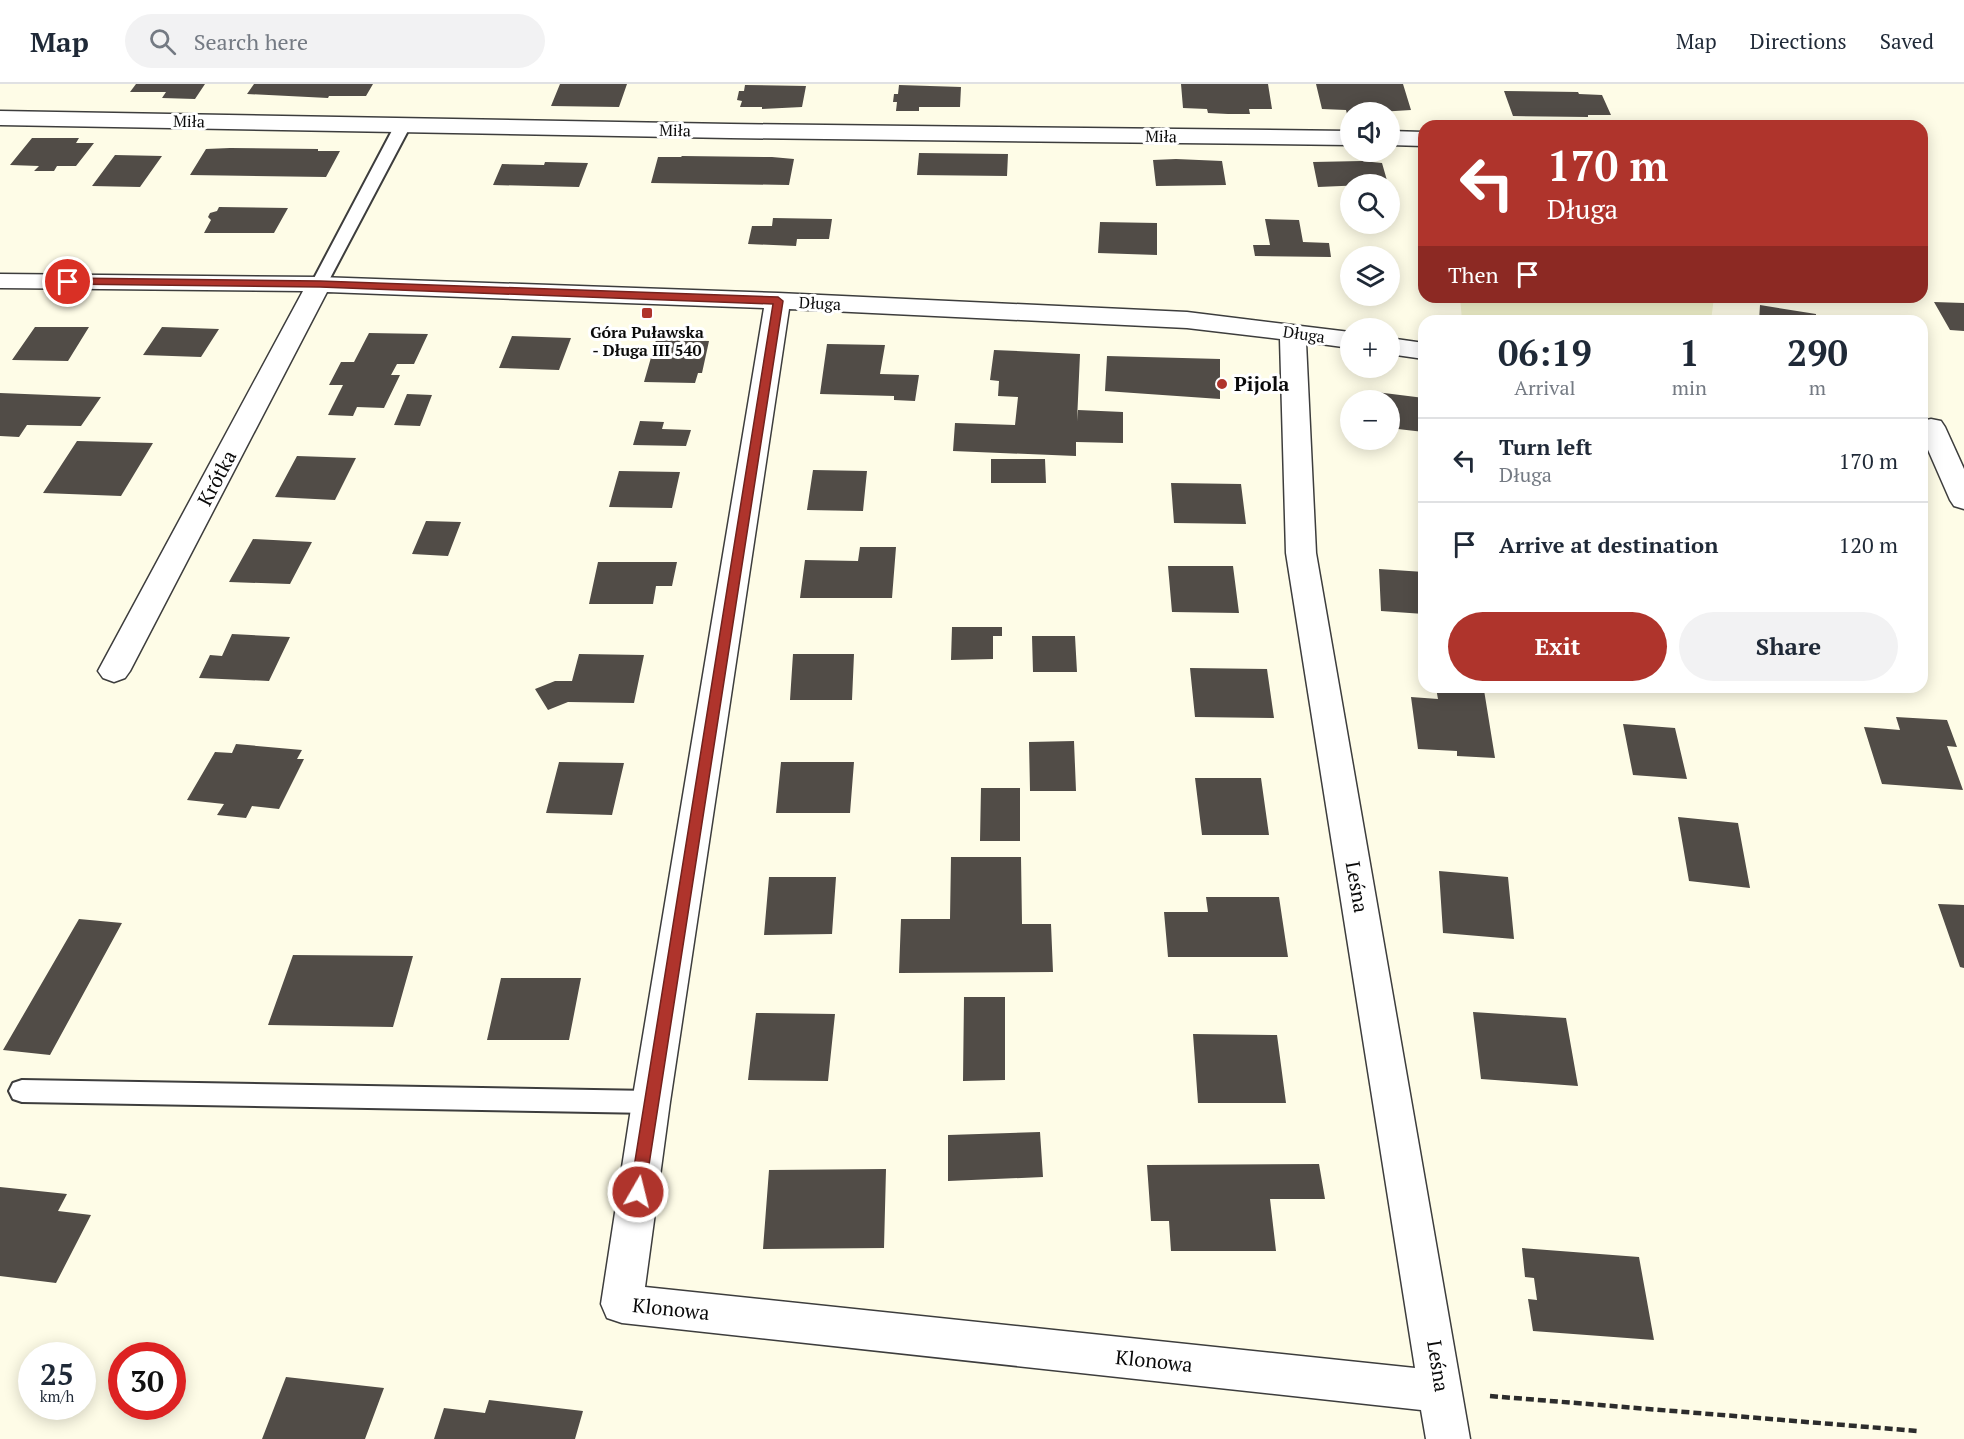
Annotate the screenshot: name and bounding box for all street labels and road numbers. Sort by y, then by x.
street label: Miła [173,110,205,132]
street label: Miła [659,119,691,141]
street label: Miła [1145,125,1177,147]
street label: Długa [798,291,842,315]
street label: Długa [1282,320,1326,348]
street label: Krótka [191,445,242,510]
street label: Leśna [1340,859,1375,915]
street label: Klonowa [631,1291,711,1326]
street label: Leśna [1421,1338,1456,1394]
street label: Klonowa [1114,1343,1194,1378]

